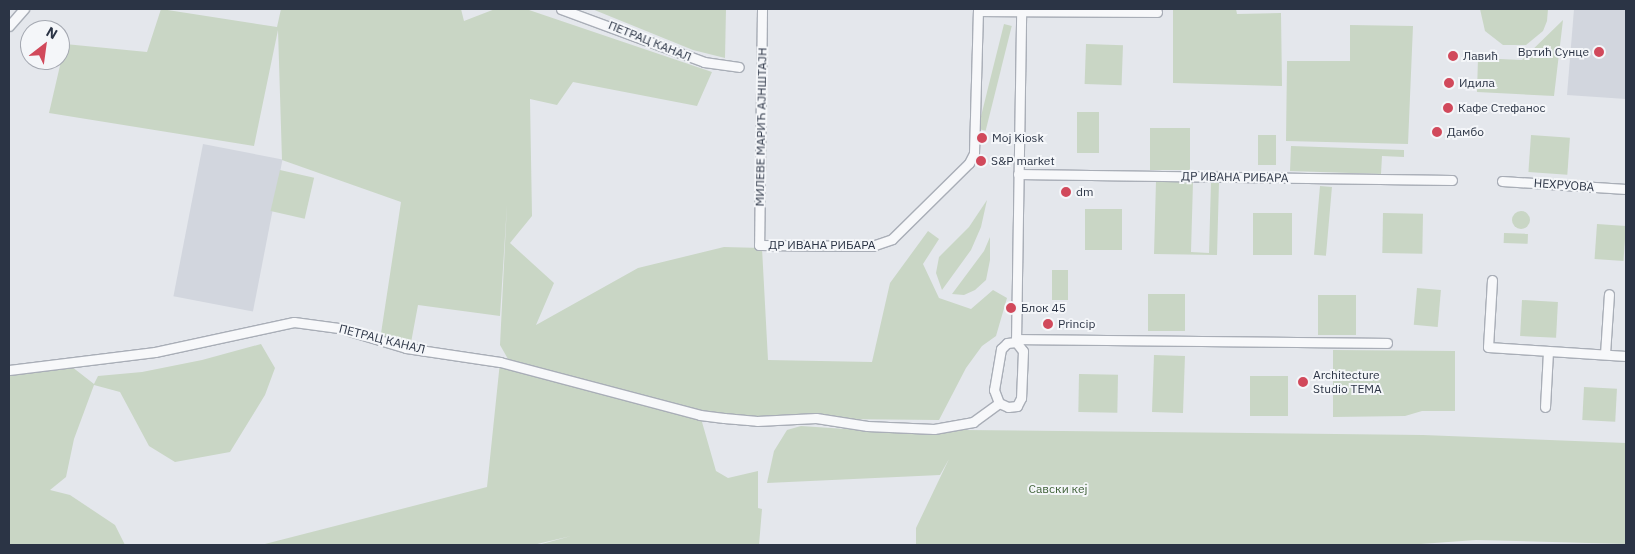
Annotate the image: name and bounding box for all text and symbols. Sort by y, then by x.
street label: ПЕТРАЦ КАНАЛ [606,18,694,64]
north arrow [20,20,70,70]
text: N [43,23,61,43]
place label: Вртић Сунце [1518,45,1589,59]
marker: Вртић Сунце [1593,46,1605,58]
street label: МИЛЕВЕ МАРИЋ АЈНШТАЈН [752,47,770,207]
place label: Лавић [1463,49,1498,63]
marker: Лавић [1447,50,1459,62]
place label: Идила [1459,76,1495,90]
marker: Идила [1443,77,1455,89]
place label: Кафе Стефанос [1458,101,1546,115]
marker: Кафе Стефанос [1442,102,1454,114]
place label: Дамбо [1447,125,1484,139]
marker: Дамбо [1431,126,1443,138]
place label: Moj Kiosk [992,131,1044,145]
marker: Moj Kiosk [976,132,988,144]
place label: S&P market [991,154,1055,168]
marker: S&P market [975,155,987,167]
street label: ДР ИВАНА РИБАРА [1181,169,1289,185]
street label: НЕХРУОВА [1533,176,1595,194]
place label: dm [1076,185,1093,199]
marker: dm [1060,186,1072,198]
street label: ДР ИВАНА РИБАРА [768,238,876,252]
place label: Блок 45 [1021,301,1066,315]
marker: Блок 45 [1005,302,1017,314]
place label: Princip [1058,317,1095,331]
marker: Princip [1042,318,1054,330]
street label: ПЕТРАЦ КАНАЛ [337,321,427,357]
place label: Architecture Studio TEMA [1313,368,1382,396]
marker: Architecture Studio TEMA [1297,376,1309,388]
park label: Савски кеј [1028,482,1088,496]

